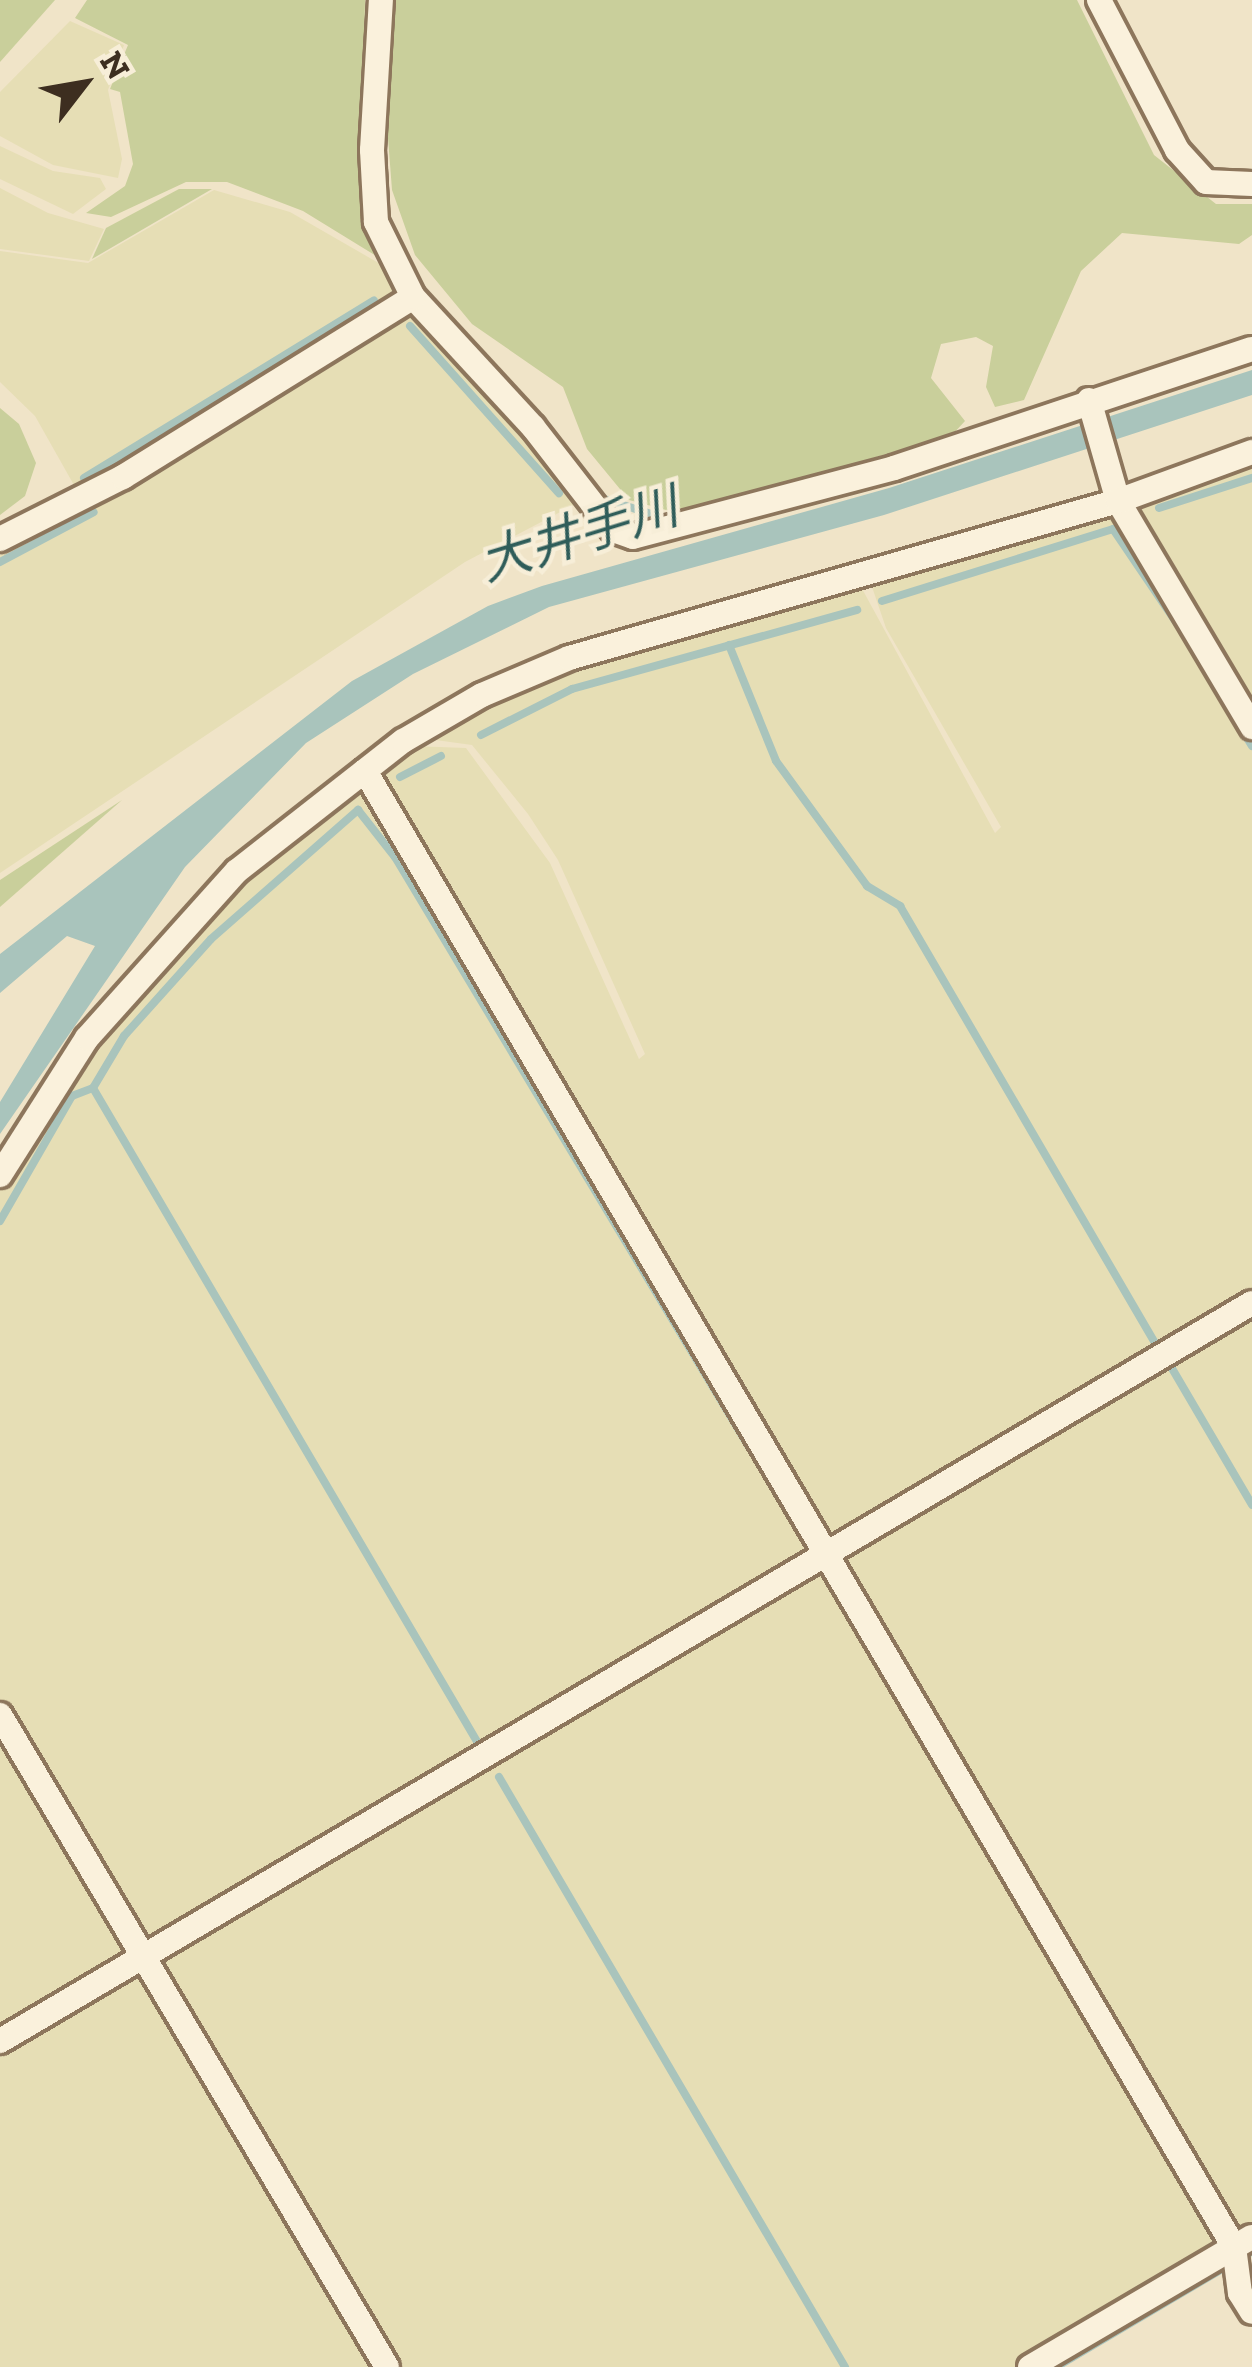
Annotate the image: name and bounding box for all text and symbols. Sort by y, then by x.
north arrow [24,24,144,144]
text: N [92,44,138,86]
water label: 大井手川 [473,476,685,594]

